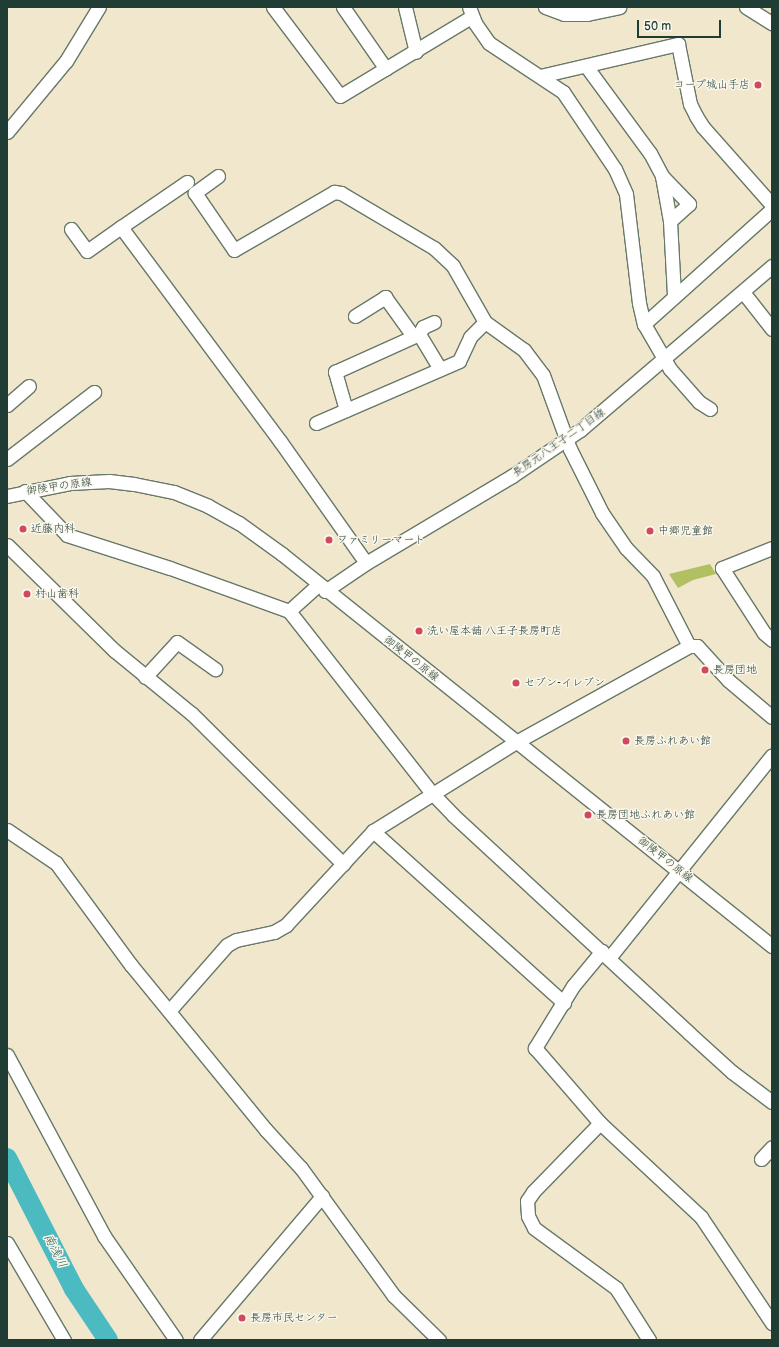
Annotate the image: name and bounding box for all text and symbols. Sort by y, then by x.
scale bar [639,12,723,38]
text: 50 m [644,19,671,34]
place label: コープ城山手店 [673,78,750,92]
marker: コープ城山手店 [753,80,763,90]
street label: 長房元八王子二丁目線 [510,406,608,480]
street label: 御陵甲の原線 [25,476,93,498]
place label: 近藤内科 [31,522,75,536]
marker: 近藤内科 [18,524,28,534]
place label: 中郷児童館 [658,524,713,538]
marker: 中郷児童館 [645,526,655,536]
place label: ファミリーマート [337,533,425,547]
marker: ファミリーマート [324,535,334,545]
place label: 村山歯科 [35,587,79,601]
marker: 村山歯科 [22,589,32,599]
place label: 洗い屋本舗 八王子長房町店 [427,624,562,638]
marker: 洗い屋本舗 八王子長房町店 [414,626,424,636]
street label: 御陵甲の原線 [381,633,441,685]
place label: 長房団地 [713,663,757,677]
marker: 長房団地 [700,665,710,675]
place label: セブン-イレブン [524,676,605,690]
marker: セブン-イレブン [511,678,521,688]
place label: 長房ふれあい館 [634,734,711,748]
marker: 長房ふれあい館 [621,736,631,746]
place label: 長房団地ふれあい館 [596,808,695,822]
marker: 長房団地ふれあい館 [583,810,593,820]
street label: 御陵甲の原線 [635,834,695,886]
water label: 南浅川 [40,1232,70,1270]
place label: 長房市民センター [250,1311,338,1325]
marker: 長房市民センター [237,1313,247,1323]

